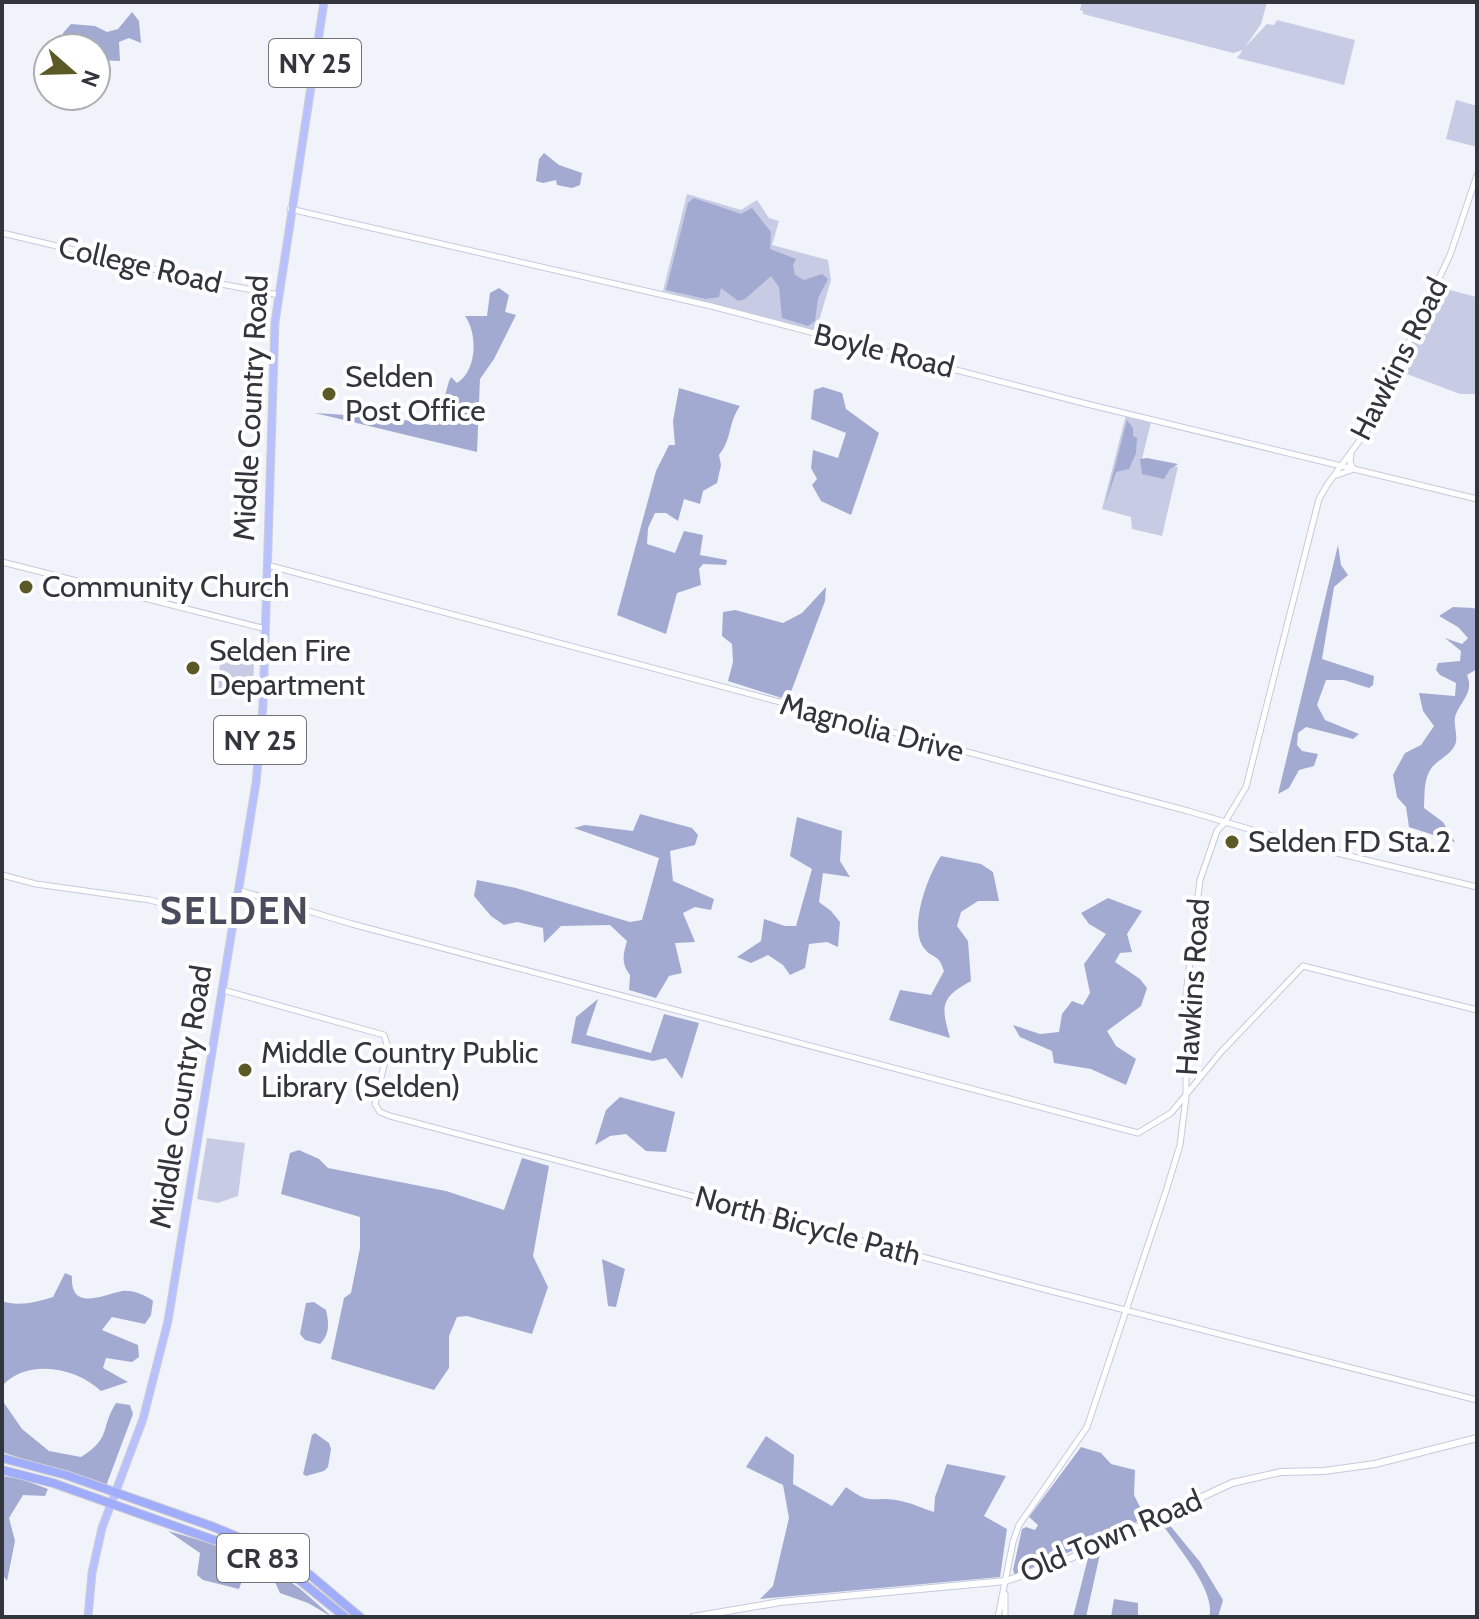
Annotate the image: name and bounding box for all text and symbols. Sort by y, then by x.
north arrow [32,32,112,112]
road number: NY 25 [269,39,361,87]
text: N [75,67,106,91]
street label: College Road [55,228,225,301]
street label: Hawkins Road [1342,271,1455,446]
street label: Middle Country Road [225,274,276,542]
street label: Boyle Road [810,315,958,386]
place label: Selden Post Office [345,358,486,429]
marker: Selden Post Office [320,385,338,403]
place label: Community Church [42,568,289,605]
marker: Community Church [17,578,35,596]
place label: Selden Fire Department [209,632,365,703]
marker: Selden Fire Department [184,659,202,677]
street label: Magnolia Drive [776,685,968,770]
road number: NY 25 [214,716,306,764]
place label: Selden FD Sta.2 [1248,823,1451,860]
marker: Selden FD Sta.2 [1223,833,1241,851]
district label: SELDEN [160,887,310,934]
street label: Hawkins Road [1168,897,1217,1077]
street label: Middle Country Road [141,963,220,1231]
place label: Middle Country Public Library (Selden) [261,1034,538,1105]
marker: Middle Country Public Library (Selden) [236,1061,254,1079]
street label: North Bicycle Path [691,1178,925,1273]
street label: Old Town Road [1014,1481,1207,1590]
road number: CR 83 [217,1534,309,1582]

